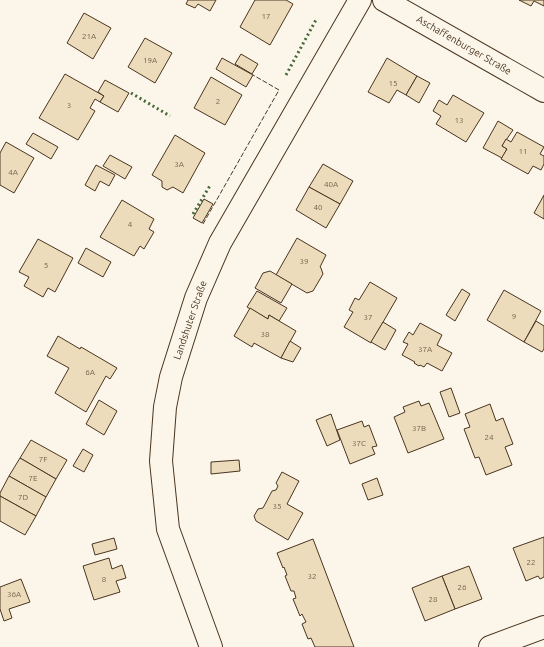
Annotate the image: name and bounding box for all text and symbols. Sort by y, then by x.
house number: 17 [261,12,271,21]
street label: Aschaffenburger Straße [415,13,513,77]
house number: 21A [82,32,97,41]
house number: 19A [143,56,158,65]
house number: 15 [388,79,398,88]
house number: 2 [216,97,220,106]
house number: 3 [67,101,71,110]
house number: 13 [454,116,464,125]
house number: 11 [518,147,528,156]
house number: 3A [174,160,185,169]
house number: 4A [8,168,19,177]
house number: 40A [324,180,339,189]
house number: 40 [313,203,323,212]
house number: 4 [128,220,133,229]
house number: 39 [299,257,309,266]
house number: 5 [44,261,48,270]
street label: Landshuter Straße [171,279,209,361]
house number: 9 [512,312,516,321]
house number: 37 [363,313,373,322]
house number: 38 [260,330,270,339]
house number: 37A [418,345,433,354]
house number: 6A [85,368,96,377]
house number: 37B [412,424,426,433]
house number: 24 [484,433,494,442]
house number: 37C [352,439,366,448]
house number: 7F [39,455,47,464]
house number: 7E [29,474,38,483]
house number: 7D [18,493,28,502]
house number: 35 [272,502,282,511]
house number: 22 [526,558,536,567]
house number: 32 [307,572,317,581]
house number: 8 [102,575,107,584]
house number: 26 [457,583,467,592]
house number: 36A [7,590,22,599]
house number: 28 [428,595,438,604]

